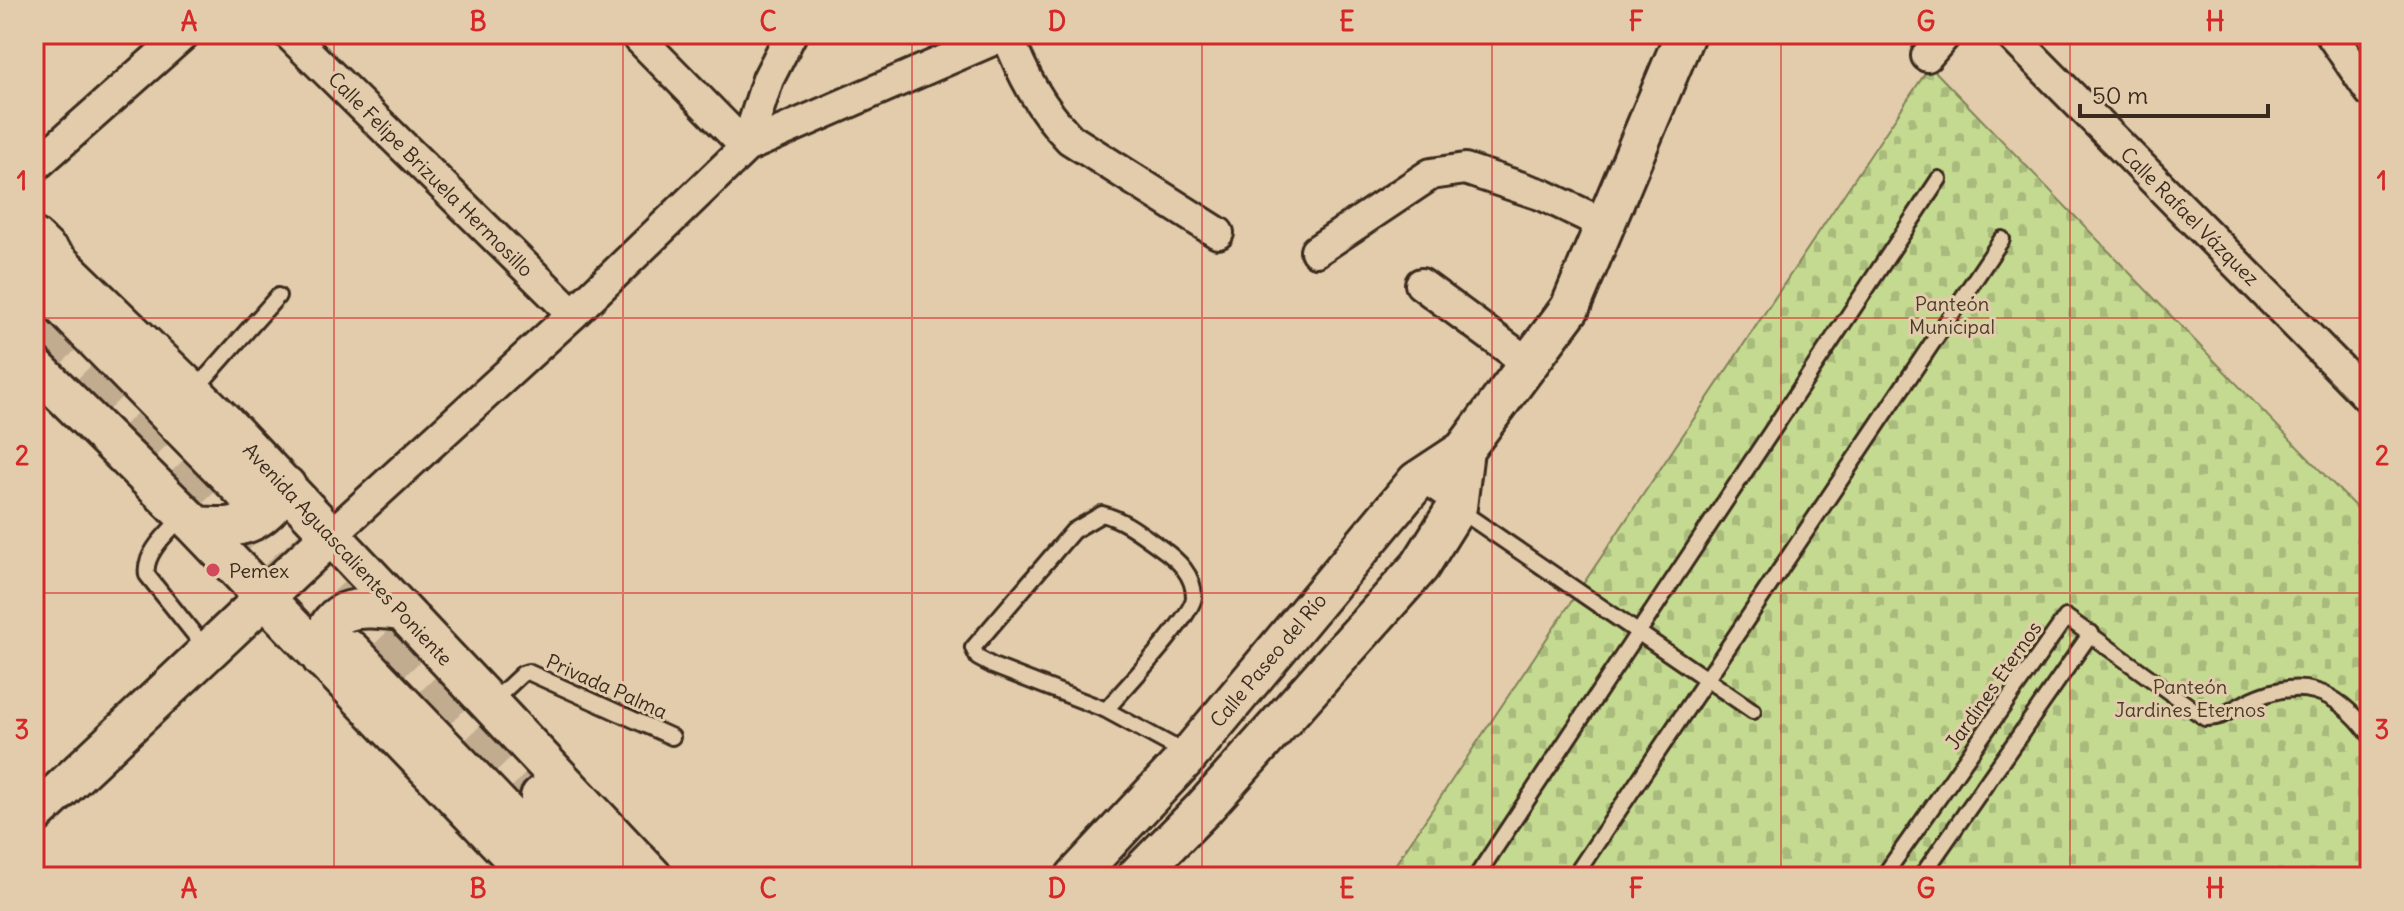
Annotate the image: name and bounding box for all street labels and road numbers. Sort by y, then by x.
street label: Calle Felipe Brizuela Hermosillo [323,66,539,282]
street label: Calle Rafael Vázquez [2115,141,2265,291]
street label: Avenida Aguascalientes Poniente [238,437,458,671]
street label: Calle Paseo del Río [1204,588,1332,732]
street label: Jardines Eternos [1940,616,2046,754]
street label: Privada Palma [543,648,671,724]

